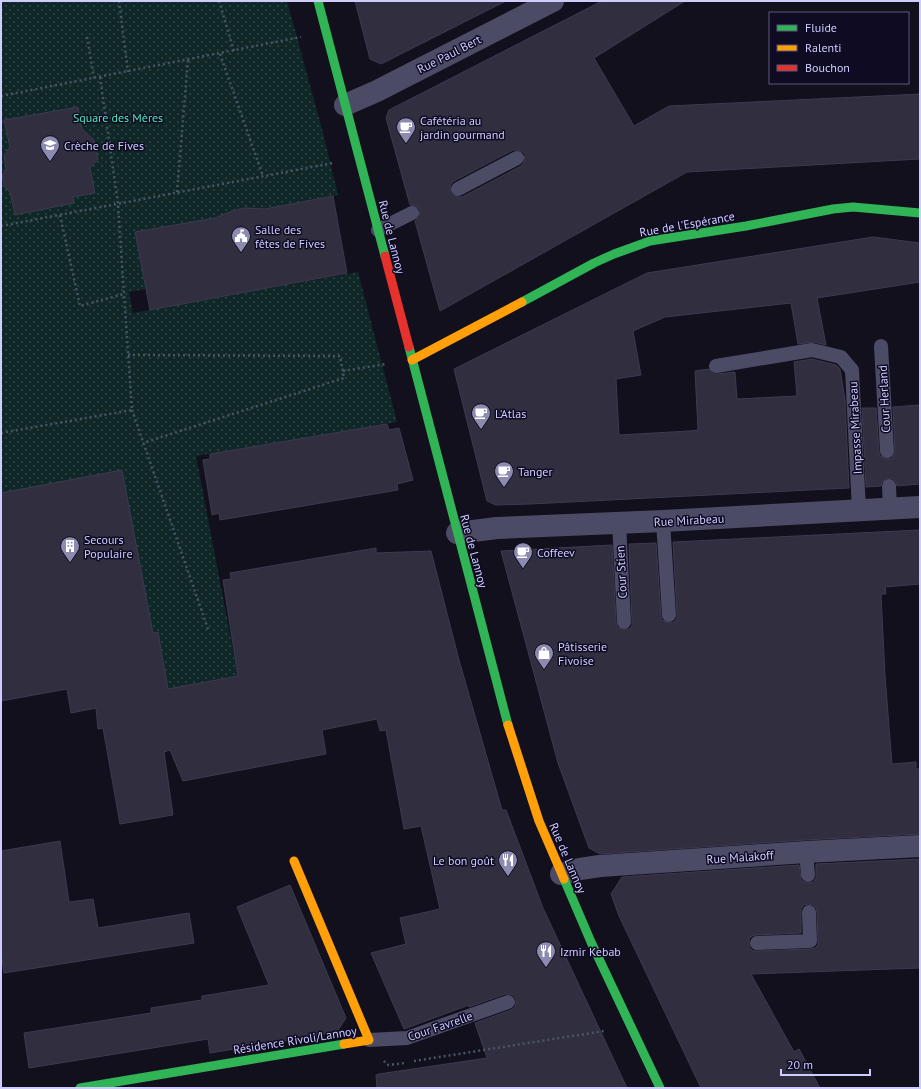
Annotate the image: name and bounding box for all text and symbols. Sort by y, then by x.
legend [769,12,909,84]
text: Fluide [805,20,837,35]
street label: Rue Paul Bert [414,31,484,77]
text: Ralenti [805,40,841,55]
text: Bouchon [805,60,850,75]
park label: Square des Mères [73,110,163,125]
place label: Cafétéria au jardin gourmand [420,113,505,142]
cafe icon: Cafétéria au jardin gourmand [395,116,417,144]
school or university icon: Crèche de Fives [39,134,61,162]
place label: Crèche de Fives [64,138,144,153]
street label: Rue de Lannoy [376,199,409,276]
street label: Rue de l'Espérance [638,208,736,240]
place label: Salle des fêtes de Fives [255,222,325,251]
public building icon: Salle des fêtes de Fives [230,225,252,253]
street label: Cour Herland [875,365,893,433]
street label: Impasse Mirabeau [845,381,865,475]
cafe icon: L'Atlas [470,402,492,430]
place label: L'Atlas [495,406,526,421]
cafe icon: Tanger [493,460,515,488]
place label: Tanger [518,464,553,479]
street label: Rue Mirabeau [653,511,725,529]
street label: Rue de Lannoy [457,513,491,590]
place label: Secours Populaire [84,532,133,561]
building icon: Secours Populaire [59,535,81,563]
cafe icon: Coffeev [512,541,534,569]
place label: Coffeev [537,545,575,560]
street label: Cour Stien [612,545,630,599]
place label: Pâtisserie Fivoise [558,639,607,668]
shop icon: Pâtisserie Fivoise [533,642,555,670]
street label: Rue de Lannoy [546,820,590,896]
street label: Rue Malakoff [706,847,775,867]
restaurant icon: Le bon goût [497,849,519,877]
place label: Le bon goût [433,853,494,868]
restaurant icon: Izmir Kebab [535,940,557,968]
place label: Izmir Kebab [560,944,621,959]
street label: Cour Favrelle [405,1008,475,1044]
street label: Résidence Rivoli/Lannoy [232,1023,358,1057]
scale bar [781,1051,870,1077]
text: 20 m [787,1057,813,1072]

